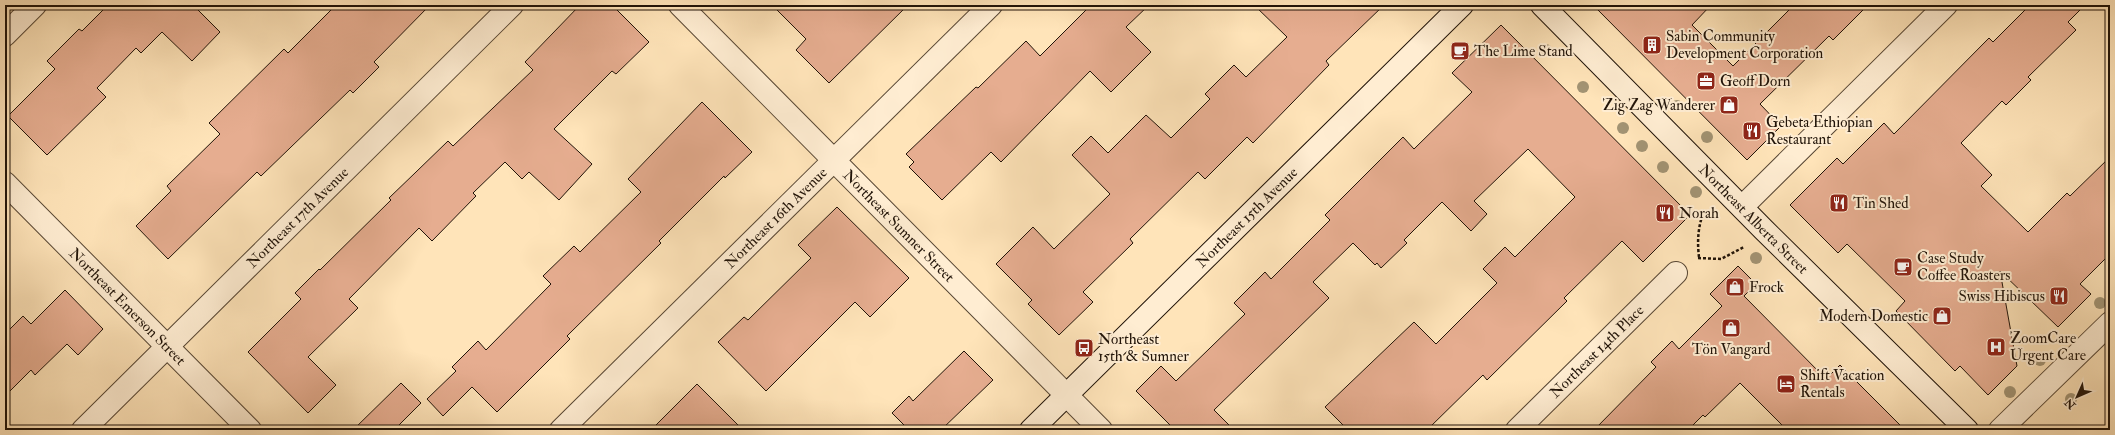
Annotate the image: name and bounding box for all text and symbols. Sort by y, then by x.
place label: Sabin Community Development Corporation [1666,27,1824,64]
building icon: Sabin Community Development Corporation [1641,34,1663,56]
cafe icon: The Lime Stand [1449,40,1471,62]
place label: The Lime Stand [1474,42,1573,61]
office icon: Geoff Dorn [1695,70,1717,92]
place label: Geoff Dorn [1720,72,1791,91]
shop icon: Zig Zag Wanderer [1718,94,1740,116]
place label: Zig Zag Wanderer [1602,96,1715,115]
place label: Gebeta Ethiopian Restaurant [1766,113,1873,149]
restaurant icon: Gebeta Ethiopian Restaurant [1741,120,1763,142]
street label: Northeast Alberta Street [1695,160,1812,278]
street label: Northeast 17th Avenue [243,163,353,272]
street label: Northeast 16th Avenue [721,163,831,272]
street label: Northeast 15th Avenue [1192,163,1302,272]
street label: Northeast Sumner Street [839,166,959,286]
restaurant icon: Tin Shed [1828,192,1850,214]
place label: Tin Shed [1853,194,1909,213]
restaurant icon: Norah [1654,202,1676,224]
place label: Norah [1679,204,1719,223]
street label: Northeast Emerson Street [65,244,190,369]
place label: Case Study Coffee Roasters [1917,249,2010,285]
cafe icon: Case Study Coffee Roasters [1892,256,1914,278]
shop icon: Frock [1724,276,1746,298]
place label: Frock [1749,278,1784,297]
restaurant icon: Swiss Hibiscus [2048,285,2070,307]
place label: Swiss Hibiscus [1959,287,2045,306]
street label: Northeast 14th Place [1546,301,1648,402]
shop icon: Modern Domestic [1931,305,1953,327]
place label: Modern Domestic [1819,307,1928,326]
shop icon: Tön Vangard [1720,317,1742,339]
place label: ZoomCare Urgent Care [2010,329,2086,365]
place label: Northeast 15th & Sumner [1098,330,1189,366]
hospital icon: ZoomCare Urgent Care [1985,336,2007,358]
bus stop icon: Northeast 15th & Sumner [1073,337,1095,359]
place label: Tön Vangard [1692,340,1771,359]
place label: Shift Vacation Rentals [1800,366,1885,402]
hotel icon: Shift Vacation Rentals [1775,373,1797,395]
north arrow [2057,377,2097,417]
text: N [2061,395,2079,413]

